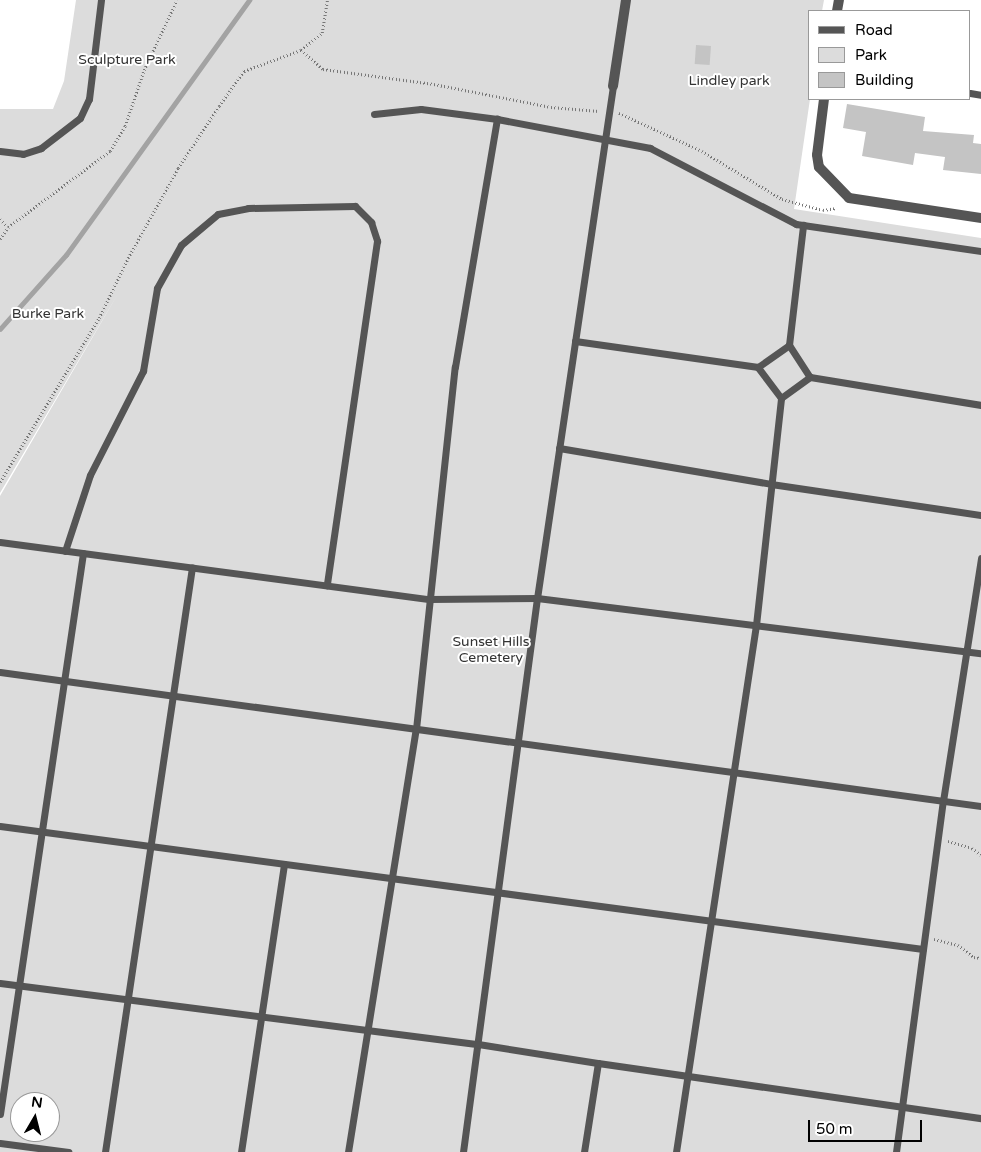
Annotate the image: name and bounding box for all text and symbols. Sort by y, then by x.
legend [808,10,971,100]
text: Road [855,21,893,39]
text: Park [855,46,887,64]
park label: Sculpture Park [78,52,176,68]
text: Building [855,71,914,89]
park label: Lindley park [688,73,770,89]
park label: Burke Park [12,306,84,322]
park label: Sunset Hills Cemetery [453,634,529,666]
north arrow [10,1092,60,1142]
text: N [30,1093,44,1112]
scale bar [811,1110,925,1142]
text: 50 m [816,1120,853,1138]

